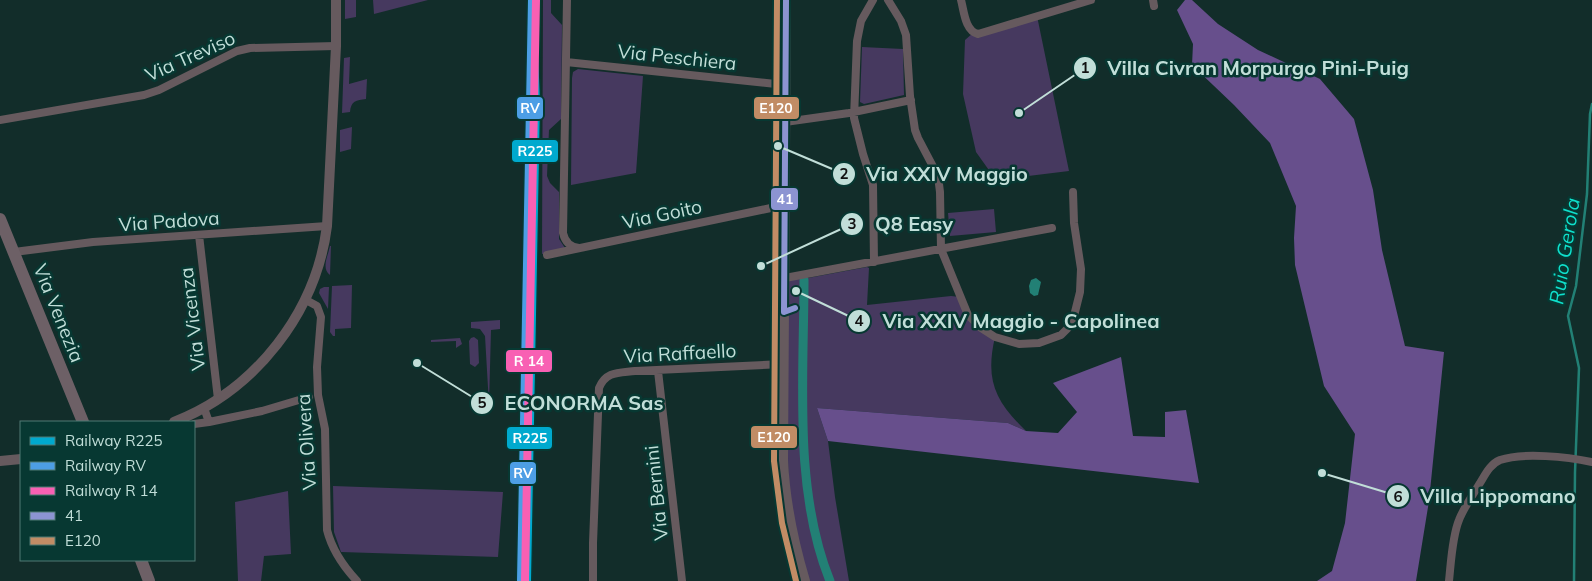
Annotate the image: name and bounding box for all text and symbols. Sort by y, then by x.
street label: Via Treviso [141,26,239,86]
street label: Via Peschiera [616,39,738,75]
callout: Villa Civran Morpurgo Pini-Puig [1073,50,1419,85]
text: Villa Civran Morpurgo Pini-Puig [1106,55,1409,80]
text: 1 [1080,58,1090,77]
line badge: RV [516,96,544,120]
line badge: E120 [753,96,800,120]
text: RV [520,99,541,117]
text: E120 [759,99,793,117]
line badge: R225 [511,139,559,163]
text: R225 [517,142,553,160]
callout: Via XXIV Maggio [831,156,1038,191]
text: Via XXIV Maggio [865,161,1028,186]
text: 2 [839,164,849,183]
line badge: 41 [770,187,799,211]
text: 41 [777,190,793,208]
street label: Via Goito [620,194,704,234]
water label: Ruio Gerola [1543,196,1585,306]
street label: Via Padova [118,206,220,236]
callout: Q8 Easy [840,206,963,241]
text: Q8 Easy [875,211,953,236]
text: 3 [847,214,857,233]
street label: Via Venezia [28,260,90,366]
street label: Via Vicenza [174,266,210,372]
callout: Via XXIV Maggio - Capolinea [847,304,1169,339]
text: Via XXIV Maggio - Capolinea [881,308,1160,333]
text: 4 [854,311,864,330]
street label: Via Raffaello [623,338,737,368]
line badge: R 14 [505,349,553,373]
text: R 14 [514,352,545,370]
callout: ECONORMA Sas [470,385,673,420]
text: ECONORMA Sas [505,390,663,415]
street label: Via Olivera [291,393,321,491]
text: 5 [477,393,487,412]
legend [20,421,195,561]
line badge: E120 [750,425,798,449]
line badge: R225 [506,426,553,450]
text: E120 [757,428,791,446]
text: R225 [512,429,548,447]
text: Railway R225 [65,431,163,450]
street label: Via Bernini [639,444,673,542]
text: Railway RV [65,456,146,475]
line badge: RV [509,461,537,485]
text: RV [513,464,534,482]
callout: Villa Lippomano [1385,479,1586,514]
text: Railway R 14 [65,481,157,500]
text: Villa Lippomano [1419,483,1576,508]
text: 6 [1393,487,1403,506]
text: 41 [65,506,83,525]
text: E120 [65,531,101,550]

